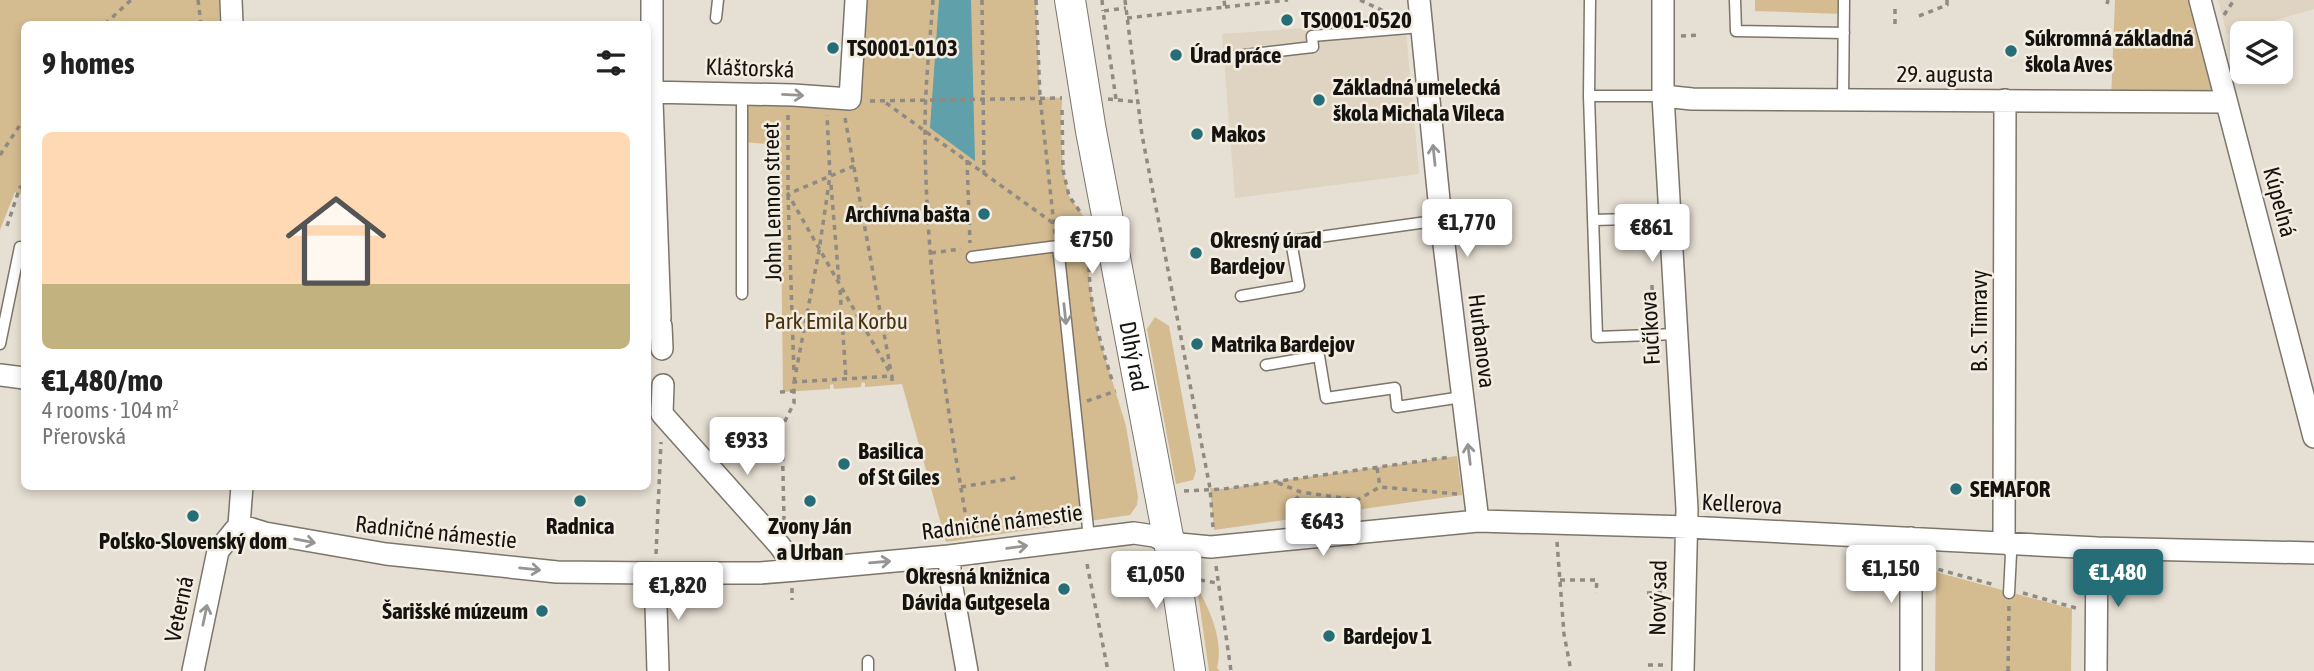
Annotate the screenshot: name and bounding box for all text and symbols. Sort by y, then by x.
place label: TS0001-0520 [1301,7,1412,33]
marker: TS0001-0520 [1279,12,1295,28]
map controls [2230,21,2293,84]
button: layers [2230,21,2293,84]
place label: Súkromná základná škola Aves [2025,25,2194,77]
place label: TS0001-0103 [847,35,958,61]
marker: TS0001-0103 [825,40,841,56]
place label: Úrad práce [1190,42,1282,68]
marker: Súkromná základná škola Aves [2003,43,2019,59]
icon: filters [592,44,630,82]
text: 9 homes [42,46,135,80]
marker: Úrad práce [1168,47,1184,63]
street label: Kláštorská [705,53,795,83]
street label: 29. augusta [1896,61,1994,87]
place label: Základná umelecká škola Michala Vileca [1333,74,1505,126]
one-way arrow [781,89,804,102]
marker: Základná umelecká škola Michala Vileca [1311,92,1327,108]
place label: Makos [1211,121,1266,147]
street label: John Lennon street [758,122,786,282]
marker: Makos [1189,126,1205,142]
one-way arrow [1427,144,1440,167]
street label: Kúpeľná [2258,164,2302,240]
icon: home [273,178,399,304]
pin: €1,770 [1410,200,1524,259]
place label: Archívna bašta [844,201,970,227]
pin: €861 [1611,204,1693,264]
marker: Archívna bašta [976,206,992,222]
text: €1,770 [1438,209,1496,235]
text: €861 [1631,214,1673,240]
pin: €750 [1051,216,1133,276]
text: €750 [1071,226,1113,252]
place label: Okresný úrad Bardejov [1210,227,1322,279]
marker: Okresný úrad Bardejov [1188,245,1204,261]
street label: B. S. Timravy [1966,270,1992,372]
street label: Fučíkova [1635,290,1665,366]
street label: Hurbanova [1463,293,1501,389]
one-way arrow [1059,302,1072,325]
park label: Park Emila Korbu [764,308,908,334]
street label: Dlhý rad [1114,319,1153,393]
place label: Matrika Bardejov [1211,331,1355,357]
marker: Matrika Bardejov [1189,336,1205,352]
text: €1,480/mo [42,363,163,397]
text: 4 rooms · 104 m² [42,397,179,423]
pin: €933 [706,418,788,477]
text: Přerovská [42,423,126,449]
text: €933 [726,427,768,453]
place label: Basilica of St Giles [858,438,940,490]
one-way arrow [1463,443,1476,465]
marker: Basilica of St Giles [836,456,852,472]
place label: SEMAFOR [1970,476,2051,502]
marker: SEMAFOR [1948,481,1964,497]
street label: Kellerova [1701,489,1783,519]
marker: Radnica [572,493,588,509]
marker: Zvony Ján a Urban [802,493,818,509]
pin: €643 [1282,498,1364,558]
street label: Radničné námestie [920,499,1084,545]
marker: Poľsko-Slovenský dom [185,508,201,524]
text: €643 [1302,508,1344,534]
street label: Radničné námestie [354,511,518,553]
place label: Radnica [546,513,615,539]
place label: Zvony Ján a Urban [768,513,852,565]
place label: Poľsko-Slovenský dom [99,528,287,554]
one-way arrow [293,535,316,548]
one-way arrow [1005,541,1027,554]
pin: €1,150 [1834,546,1948,605]
pin: €1,480 [2061,550,2175,609]
pin: €1,050 [1099,552,1213,611]
one-way arrow [868,555,891,568]
text: €1,150 [1862,555,1920,581]
text: €1,480 [2089,559,2147,585]
street label: Nový sad [1644,560,1672,636]
text: €1,050 [1127,561,1185,587]
pin: €1,820 [621,562,735,622]
one-way arrow [519,563,541,576]
place label: Okresná knižnica Dávida Gutgesela [902,563,1050,615]
text: €1,820 [649,572,707,598]
street label: Veterná [159,574,199,644]
marker: Okresná knižnica Dávida Gutgesela [1056,581,1072,597]
place label: Šarišské múzeum [382,598,528,624]
marker: Šarišské múzeum [534,603,550,619]
one-way arrow [198,604,212,627]
place label: Bardejov 1 [1343,623,1432,649]
marker: Bardejov 1 [1321,628,1337,644]

